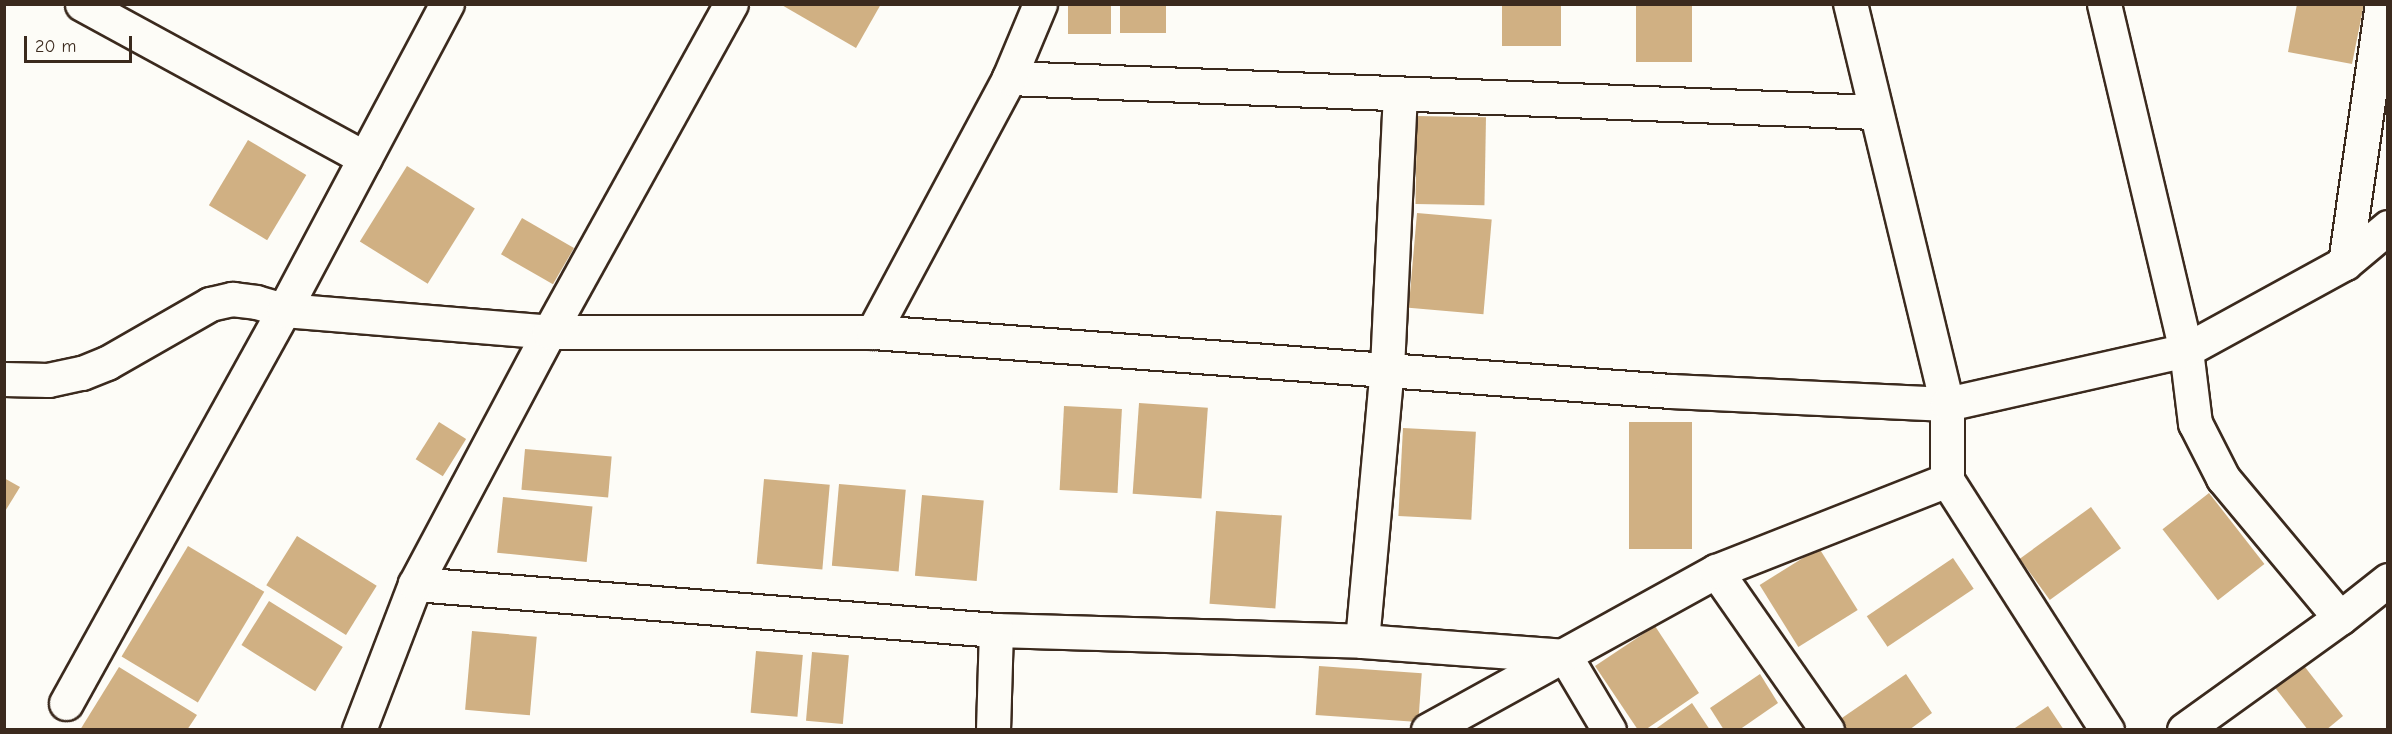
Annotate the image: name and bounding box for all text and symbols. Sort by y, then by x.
scale bar [27,24,135,62]
text: 20 m [35,36,76,57]

